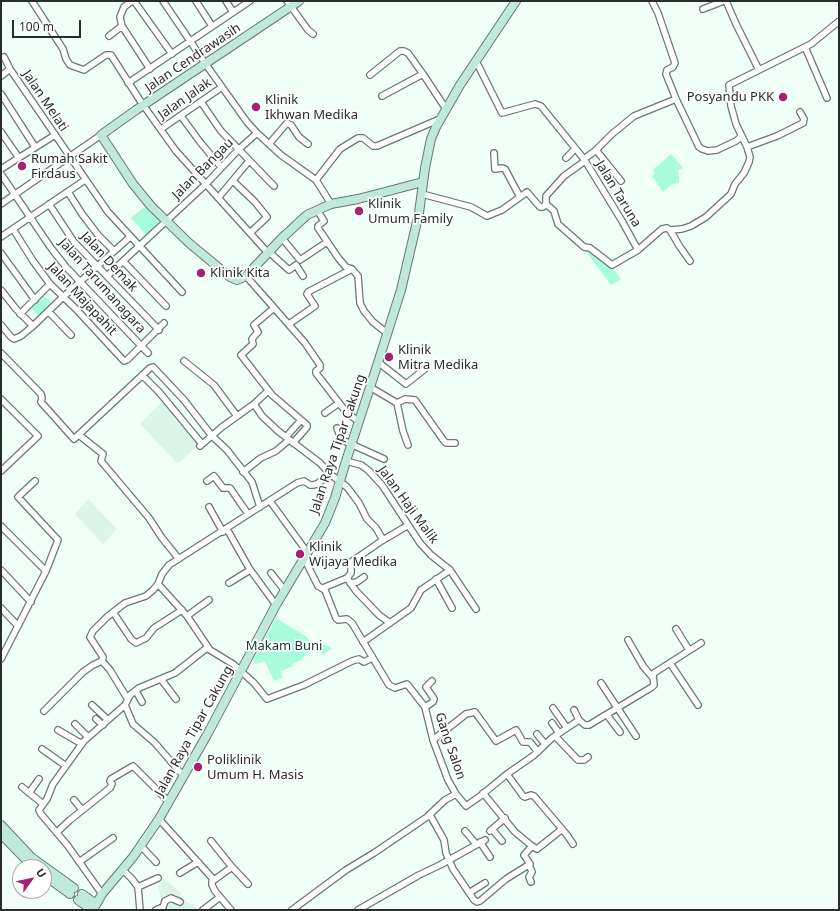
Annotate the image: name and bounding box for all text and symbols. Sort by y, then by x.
scale bar [14,12,83,38]
text: 100 m [19,18,54,35]
street label: Jalan Cendrawasih [142,20,244,96]
street label: Jalan Melati [19,67,71,135]
street label: Jalan Jalak [155,75,215,123]
place label: Posyandu PKK [687,89,774,105]
marker: Posyandu PKK [777,91,789,103]
place label: Klinik Ikhwan Medika [265,92,358,123]
marker: Klinik Ikhwan Medika [250,101,262,113]
street label: Jalan Bangau [169,135,237,203]
place label: Rumah Sakit Firdaus [31,151,107,182]
street label: Jalan Taruna [592,158,644,230]
marker: Rumah Sakit Firdaus [16,160,28,172]
place label: Klinik Umum Family [368,196,453,227]
marker: Klinik Umum Family [353,205,365,217]
street label: Jalan Demak [77,229,141,295]
street label: Jalan Tarumanagara [55,235,149,337]
street label: Jalan Majapahit [44,259,120,339]
place label: Klinik Kita [210,265,270,281]
marker: Klinik Kita [195,267,207,279]
place label: Klinik Mitra Medika [398,342,478,373]
marker: Klinik Mitra Medika [383,351,395,363]
street label: Jalan Raya Tipar Cakung [307,372,369,516]
street label: Jalan Haji Malik [374,463,442,547]
place label: Klinik Wijaya Medika [309,539,397,570]
marker: Klinik Wijaya Medika [294,548,306,560]
park label: Makam Buni [246,638,322,654]
street label: Jalan Raya Tipar Cakung [152,663,236,799]
street label: Gang Salon [431,710,469,782]
place label: Poliklinik Umum H. Masis [207,752,304,783]
marker: Poliklinik Umum H. Masis [192,761,204,773]
north arrow [12,859,52,899]
text: U [33,865,50,880]

